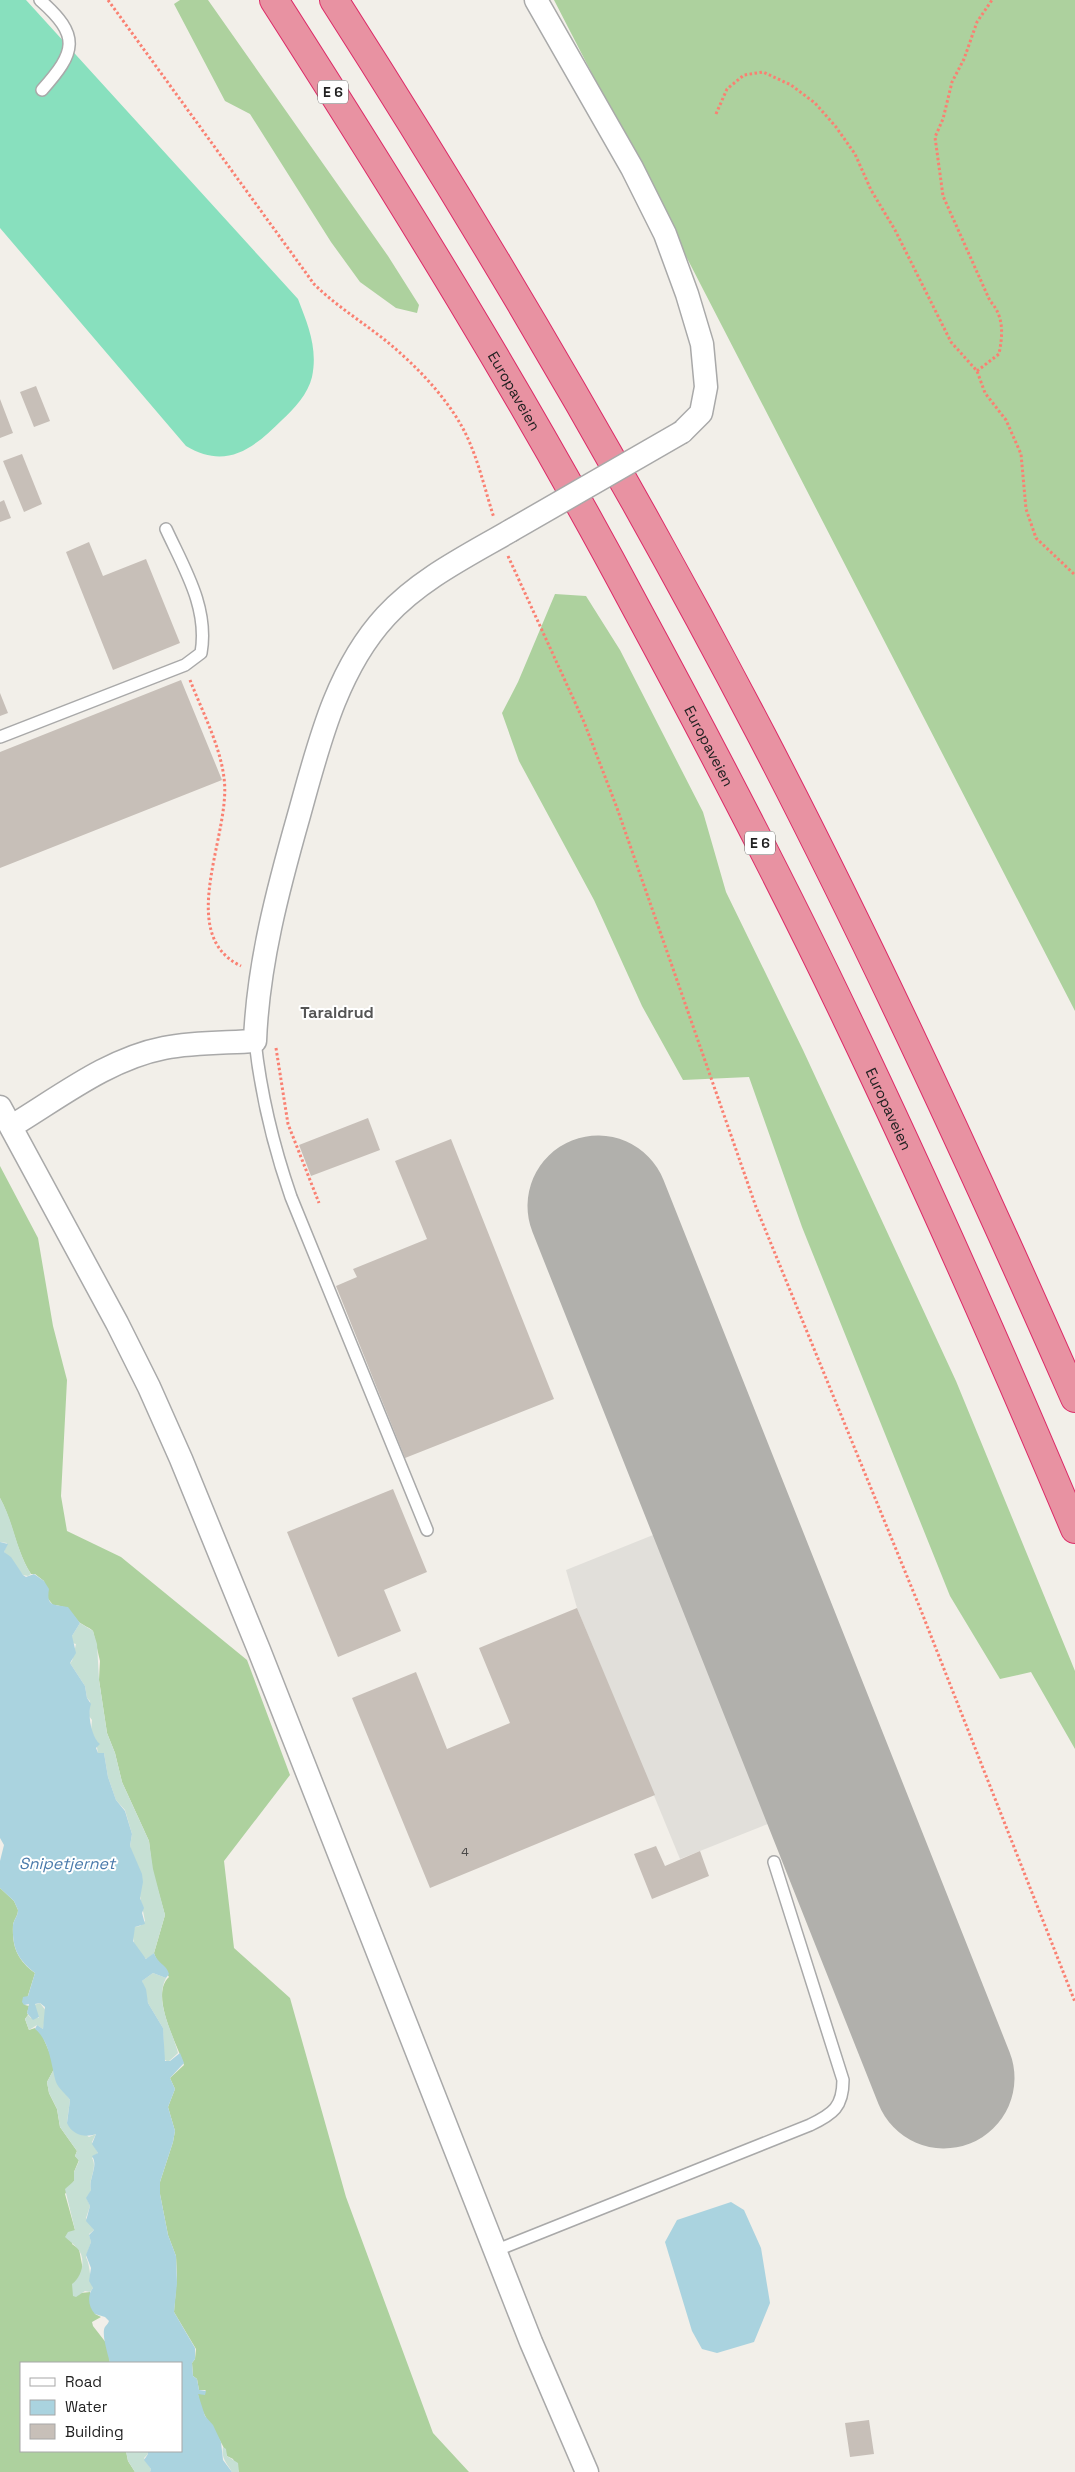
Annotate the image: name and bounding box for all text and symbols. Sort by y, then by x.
road number: E 6 [318,80,348,104]
street label: Europaveien [484,348,545,434]
street label: Europaveien [681,702,739,789]
road number: E 6 [745,831,775,854]
district label: Taraldrud [300,1002,374,1023]
street label: Europaveien [862,1064,917,1153]
house number: 4 [461,1844,469,1860]
water label: Snipetjernet [19,1853,117,1874]
legend [20,2362,182,2452]
text: Road [65,2372,102,2391]
text: Water [65,2397,108,2416]
text: Building [65,2422,124,2441]

